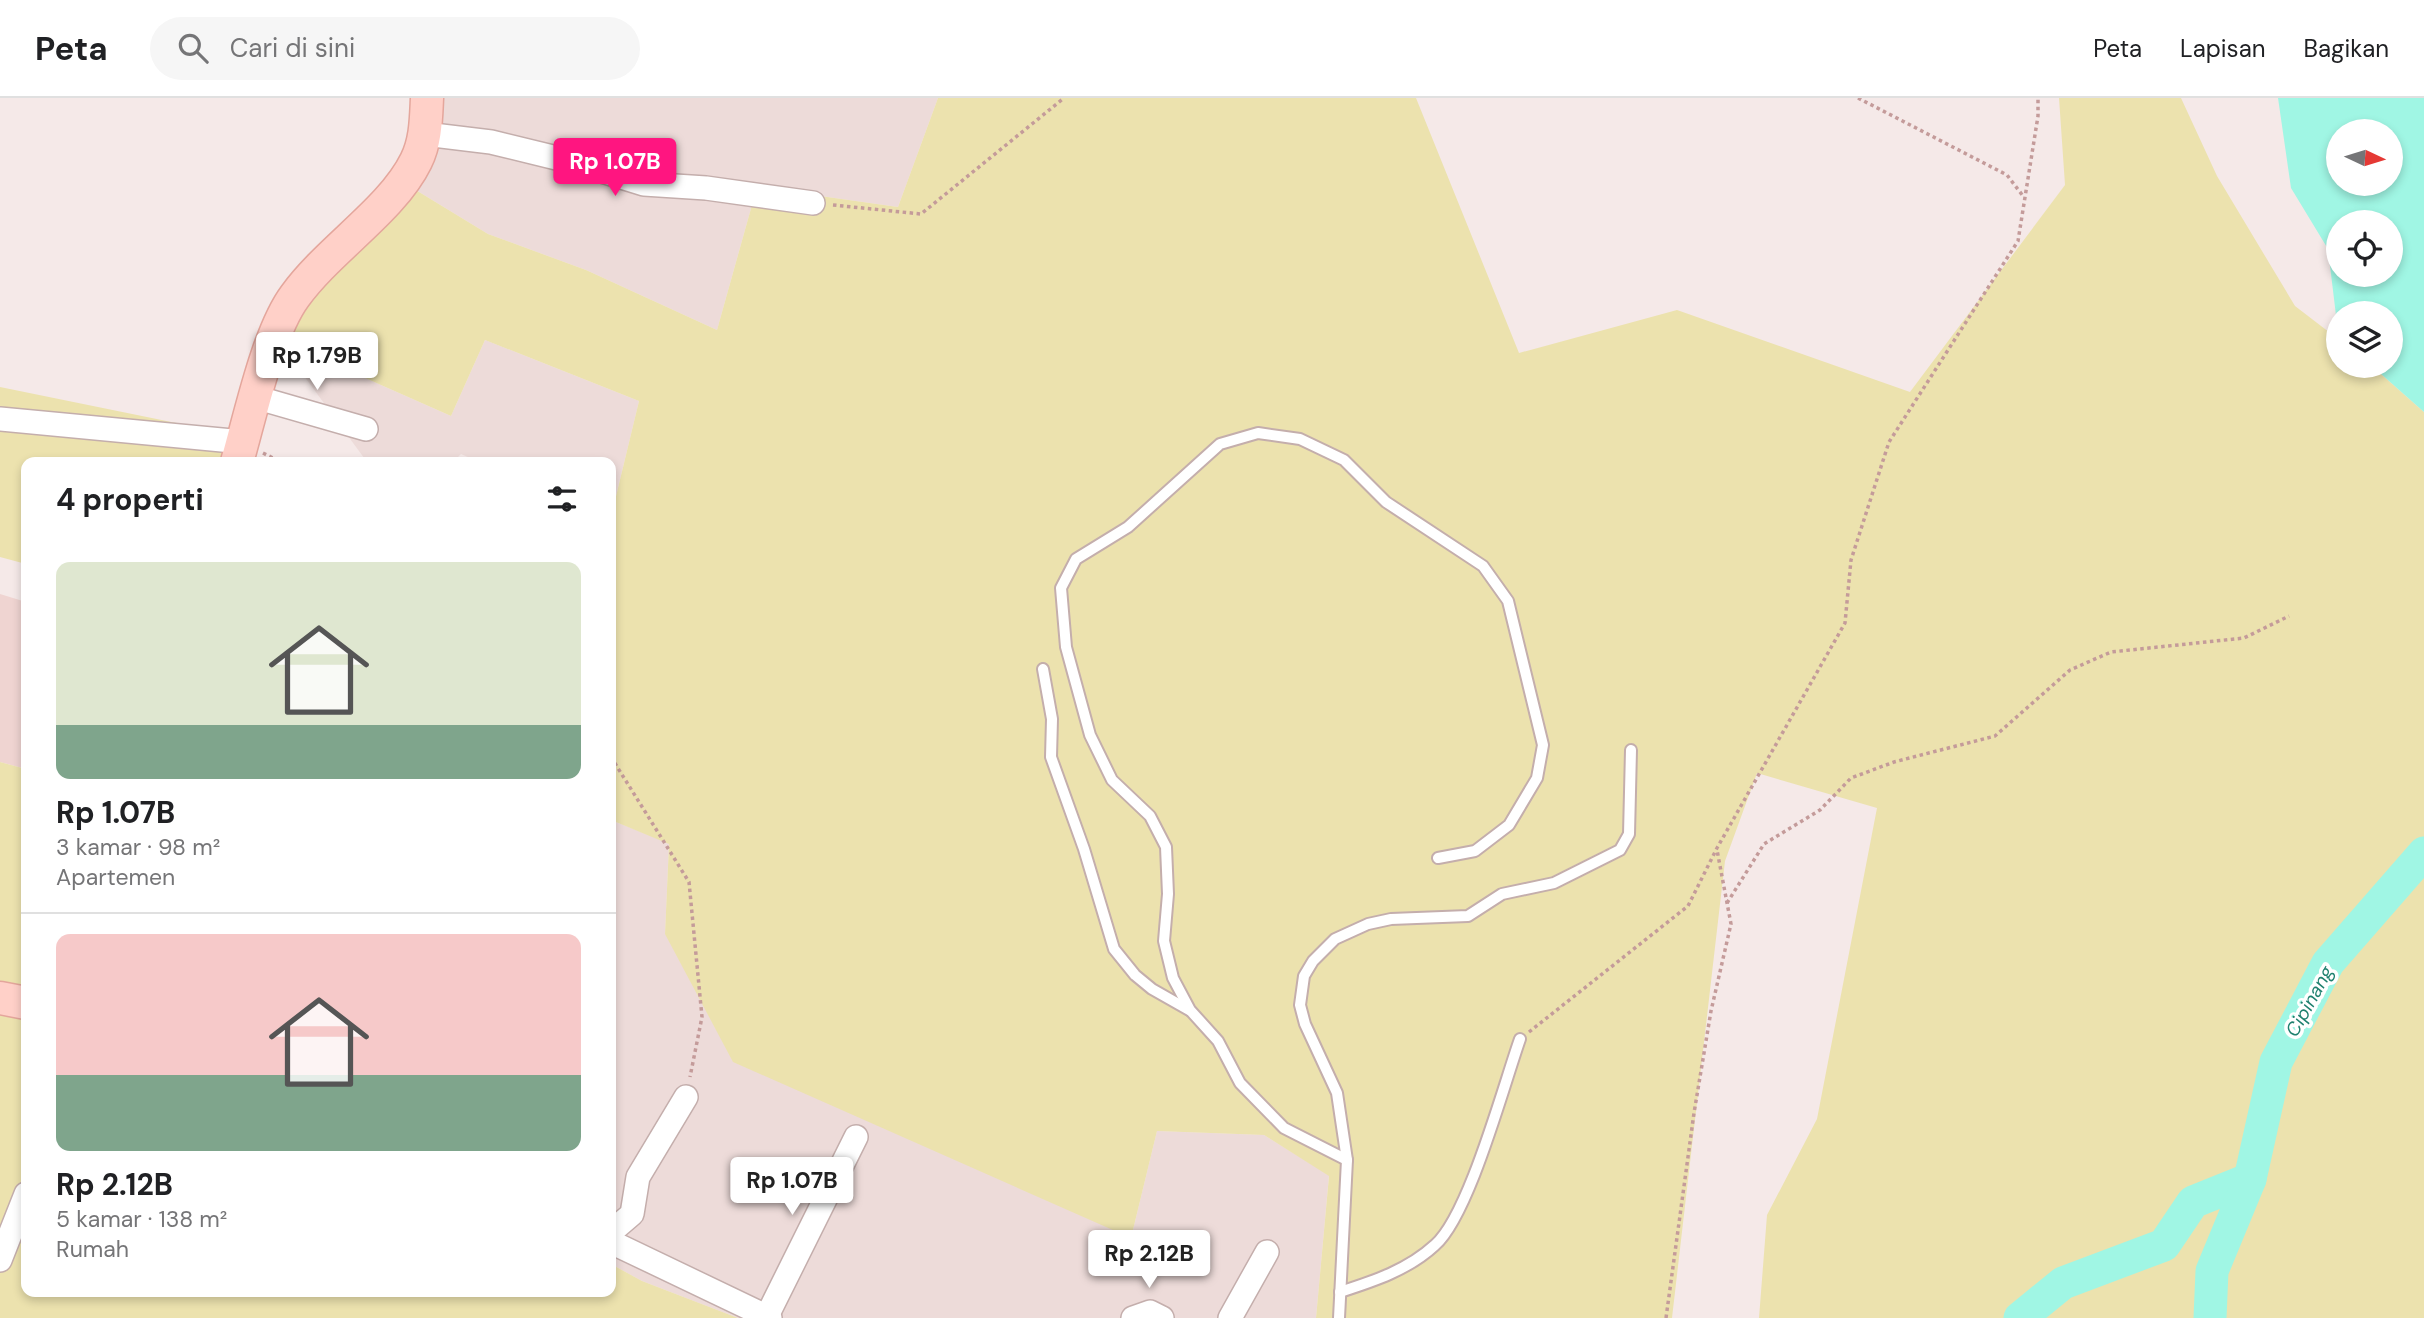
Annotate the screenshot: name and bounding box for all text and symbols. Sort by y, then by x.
search box [150,17,640,80]
text: Peta [35,27,108,70]
icon: search [174,29,212,67]
text: Cari di sini [230,31,355,65]
text: Peta [2093,33,2142,64]
text: Lapisan [2180,33,2265,64]
text: Bagikan [2303,33,2389,64]
north arrow [2326,119,2403,196]
map controls [2326,119,2403,378]
pin: Rp 1.07B [543,139,687,198]
text: Rp 1.07B [569,146,661,176]
button: locate [2326,210,2403,287]
button: layers [2326,301,2403,378]
pin: Rp 1.79B [245,332,389,392]
text: Rp 1.79B [272,340,362,370]
text: 4 properti [56,480,204,519]
icon: filters [543,480,581,518]
icon: home [256,607,382,733]
text: Rp 1.07B [56,793,175,832]
text: 3 kamar · 98 m² [56,832,220,862]
text: Apartemen [56,862,175,892]
water label: Cipinang [2280,961,2339,1041]
icon: home [256,979,382,1105]
pin: Rp 1.07B [720,1158,864,1217]
text: Rp 2.12B [56,1165,173,1204]
text: Rp 1.07B [746,1165,838,1195]
text: 5 kamar · 138 m² [56,1204,227,1234]
pin: Rp 2.12B [1077,1230,1221,1290]
text: Rumah [56,1234,129,1264]
text: Rp 2.12B [1104,1238,1194,1268]

